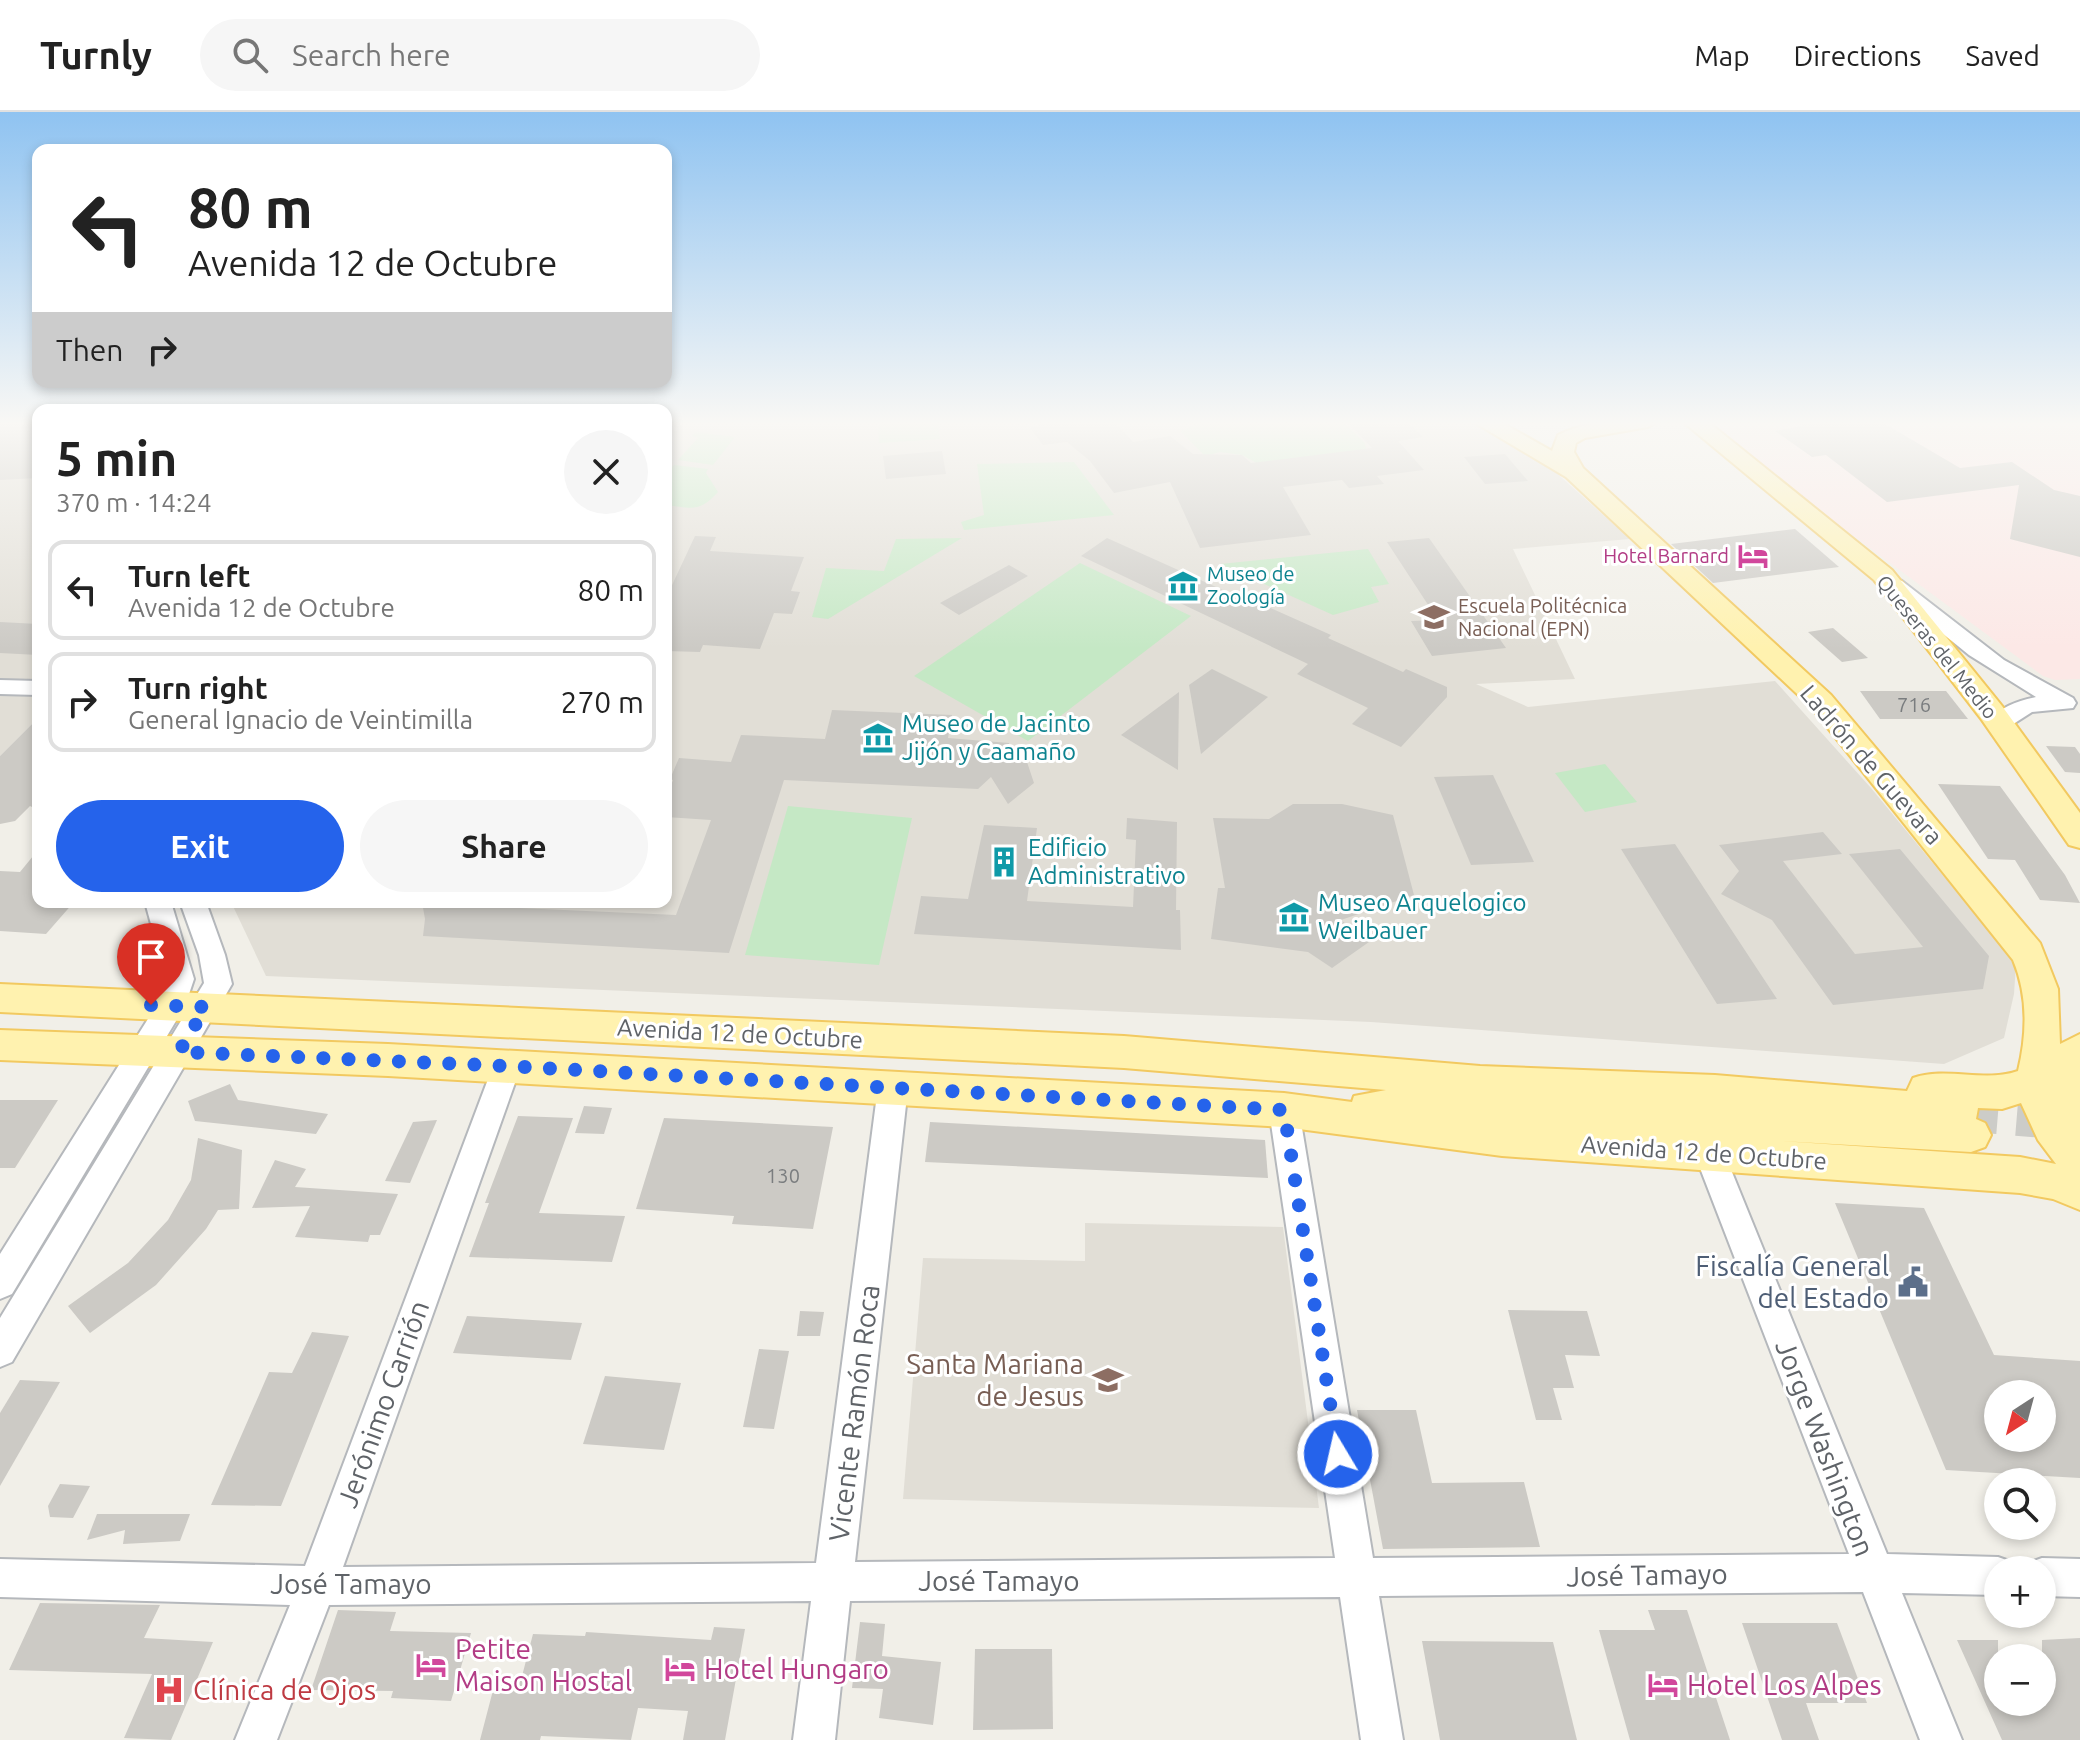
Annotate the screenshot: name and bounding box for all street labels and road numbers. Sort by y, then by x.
street label: Queseras del Medio [1872,570,2002,723]
street label: Ladrón de Guevara [1795,680,1948,850]
street label: Avenida 12 de Octubre [616,1014,864,1053]
street label: Avenida 12 de Octubre [1580,1130,1828,1175]
street label: Vicente Ramón Roca [822,1283,885,1543]
street label: Jerónimo Carrión [331,1296,434,1512]
street label: Jorge Washington [1770,1335,1881,1560]
street label: José Tamayo [1566,1558,1728,1591]
street label: José Tamayo [918,1565,1080,1596]
street label: José Tamayo [270,1568,432,1599]

